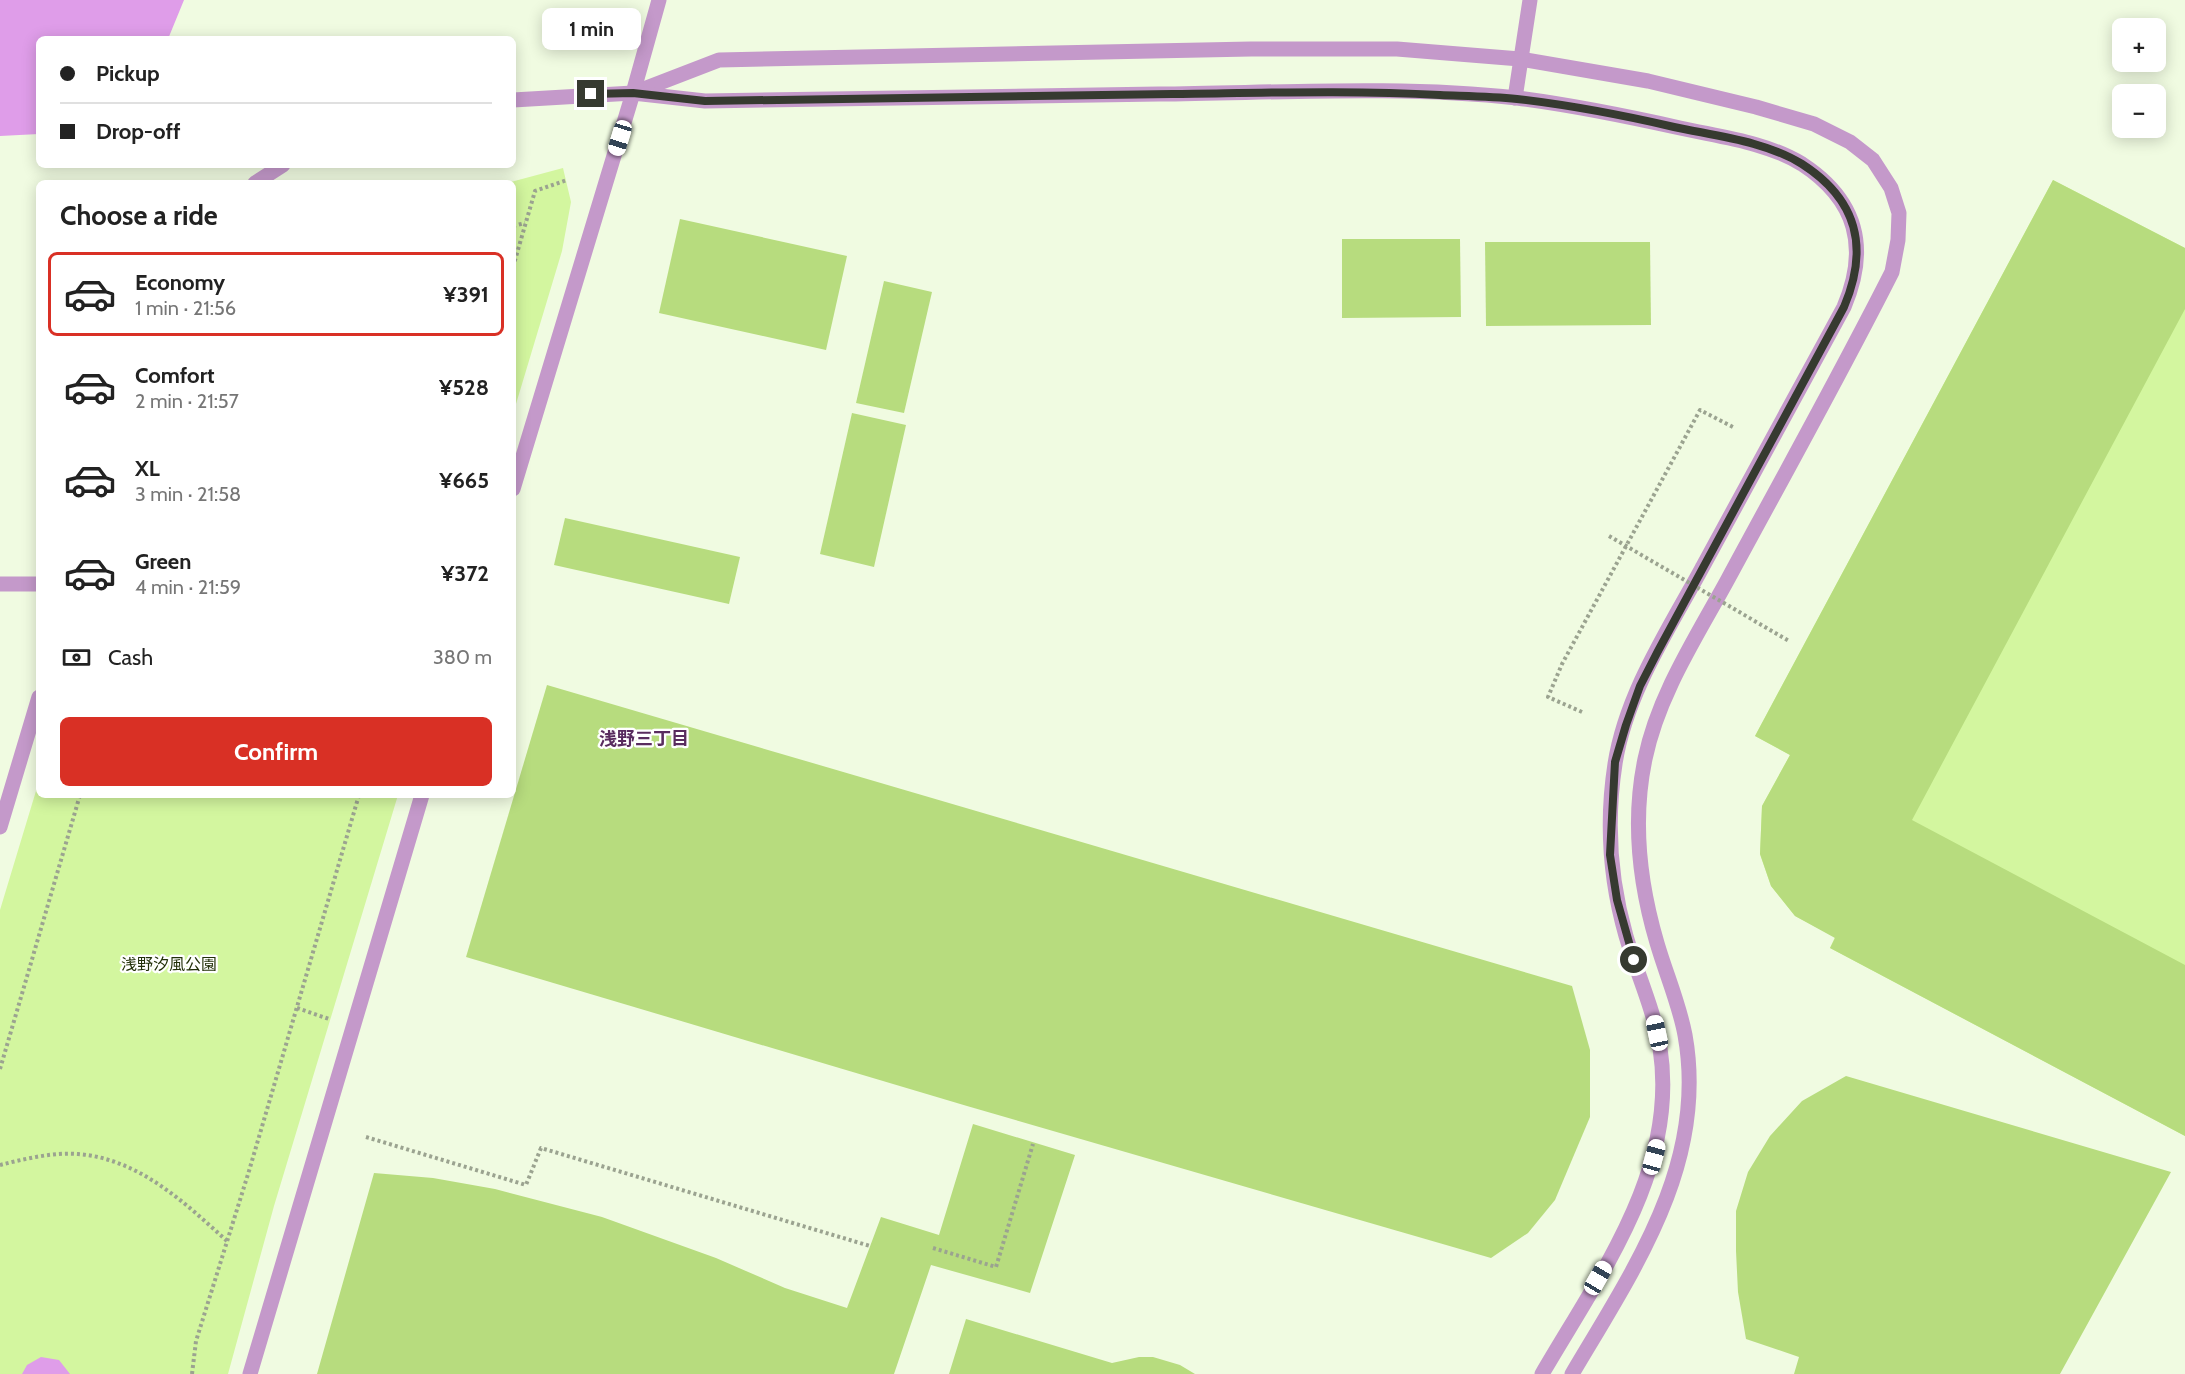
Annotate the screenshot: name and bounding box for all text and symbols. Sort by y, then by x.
callout: 1 min [542,7,640,49]
text: 1 min [569,17,614,41]
map controls [2112,18,2166,138]
button: + [2112,18,2166,72]
text: Pickup [96,60,160,87]
route end [577,80,604,107]
button: − [2112,84,2166,138]
text: Drop-off [96,118,180,145]
car [606,118,634,158]
text: Choose a ride [60,199,218,232]
icon: car [63,267,117,321]
text: Economy [135,269,225,296]
text: ¥391 [443,281,489,308]
text: 1 min · 21:56 [135,296,236,320]
icon: car [63,360,117,414]
text: Comfort [135,362,214,389]
text: ¥528 [439,374,489,401]
text: 2 min · 21:57 [135,389,239,413]
icon: car [63,453,117,507]
text: XL [135,455,160,482]
text: ¥665 [439,467,489,494]
text: 3 min · 21:58 [135,482,241,506]
icon: car [63,546,117,600]
text: Green [135,548,191,575]
text: ¥372 [441,560,489,587]
text: 4 min · 21:59 [135,575,241,599]
icon: cash [60,641,93,674]
text: Cash [108,644,153,671]
text: 380 m [433,645,492,669]
button: Confirm [60,717,492,786]
district label: 浅野三丁目 [599,728,689,750]
route start [1620,946,1647,973]
park label: 浅野汐風公園 [121,955,217,974]
car [1644,1014,1670,1052]
car [1641,1137,1667,1177]
car [1581,1258,1615,1298]

